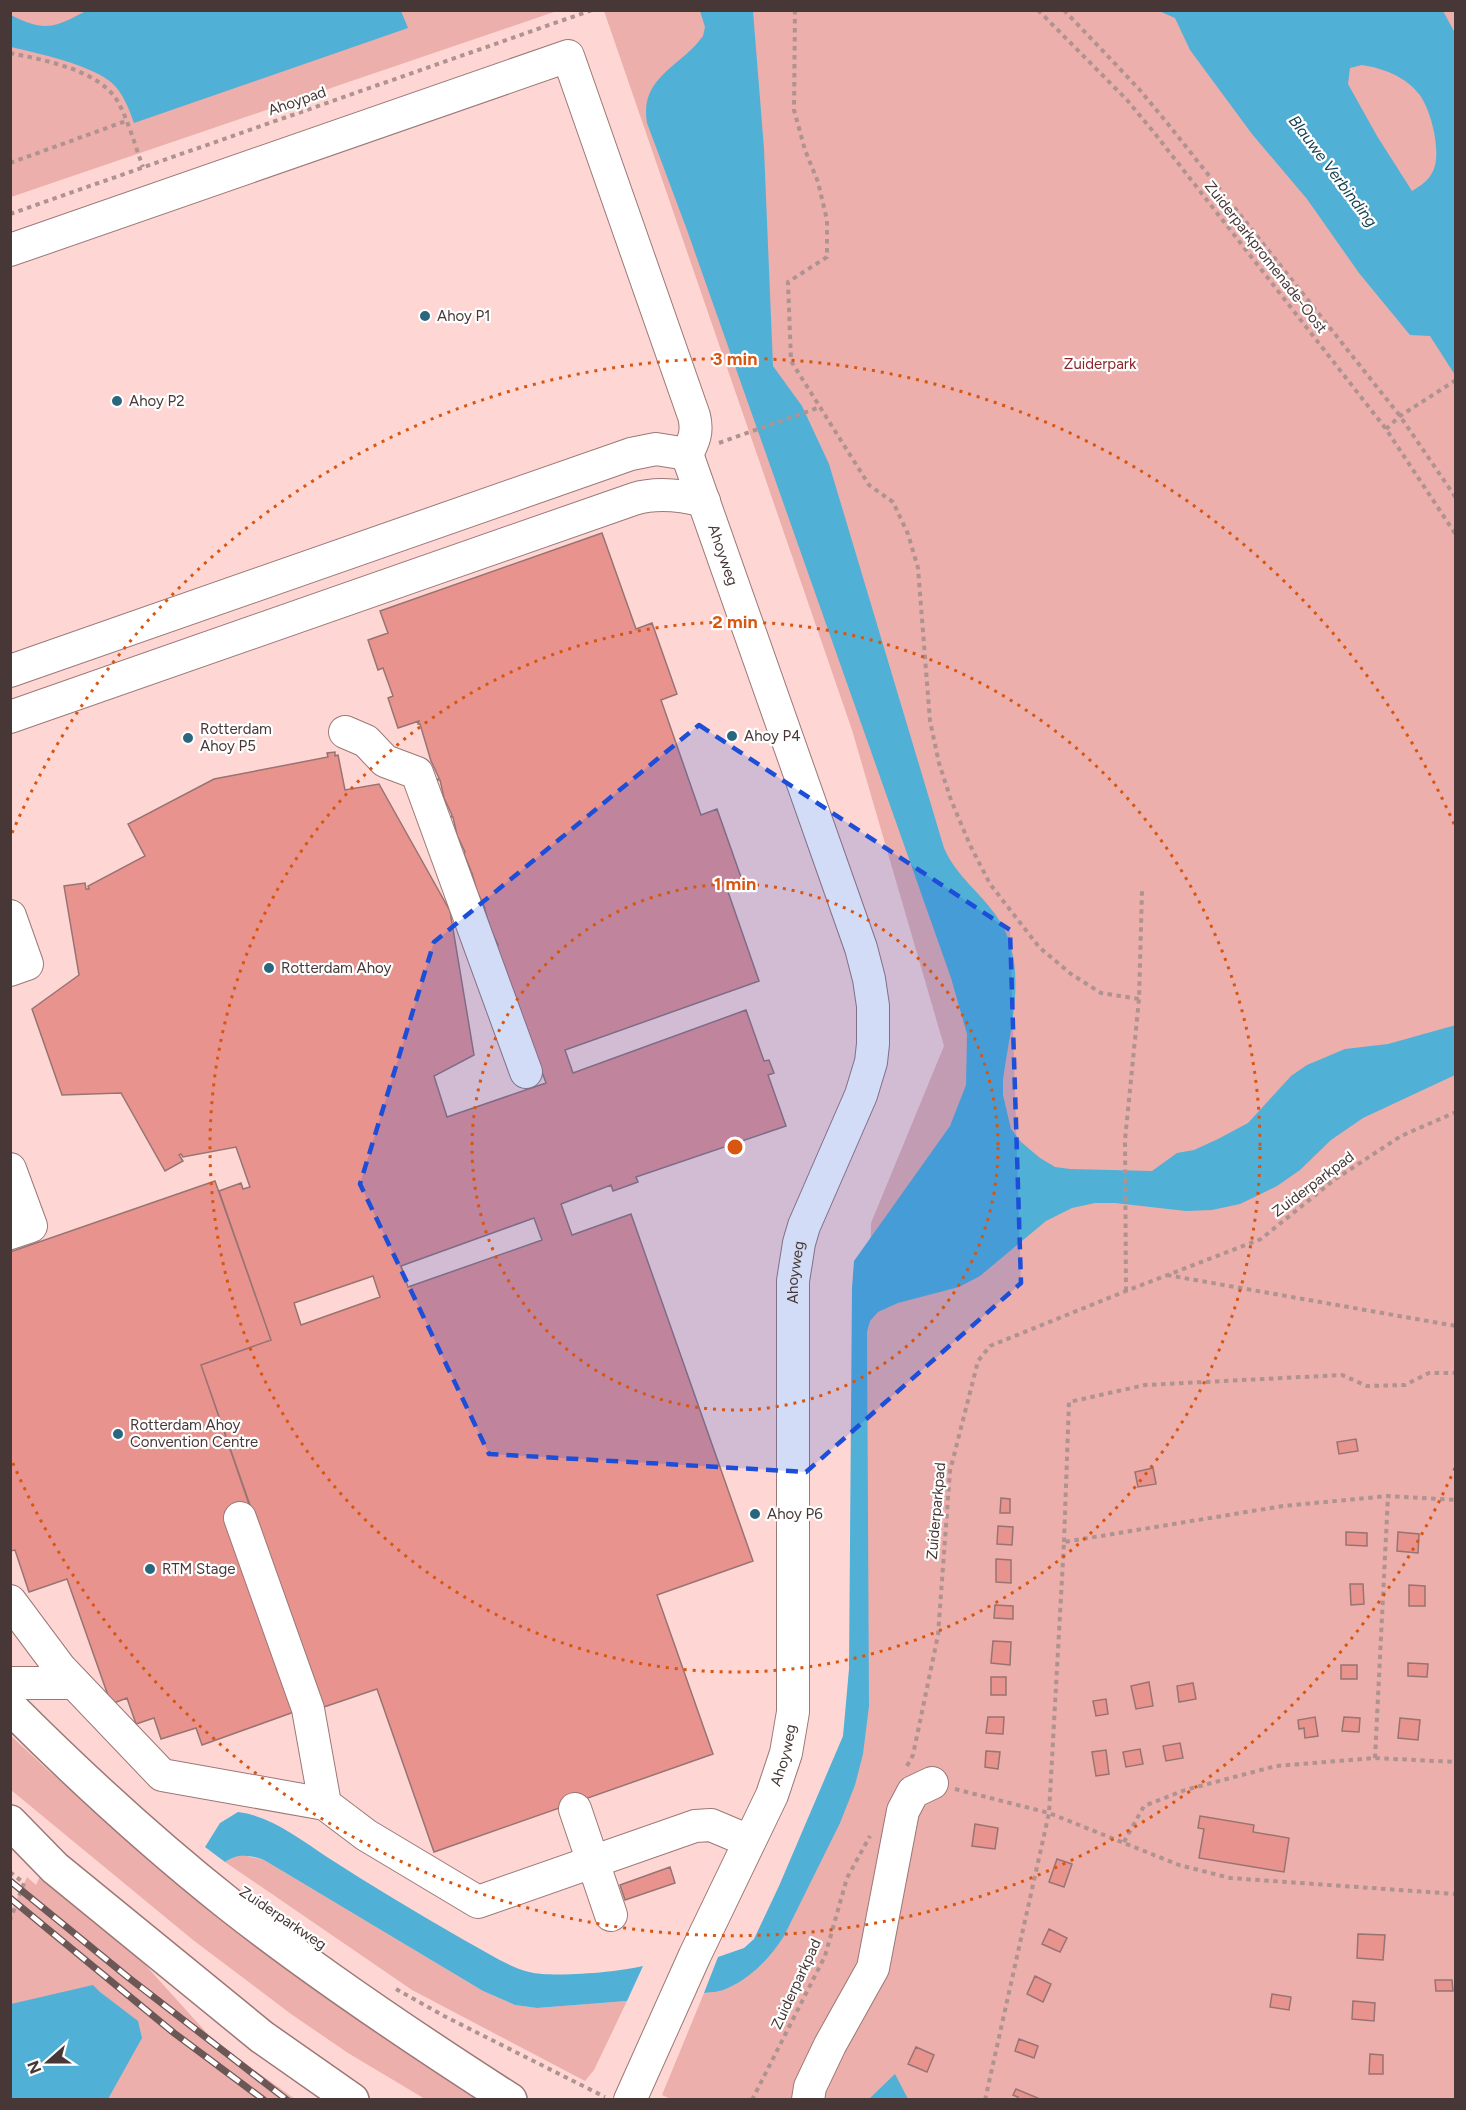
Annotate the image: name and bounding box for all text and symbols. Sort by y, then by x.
street label: Ahoypad [266,83,328,119]
water label: Blauwe Verbinding [1285,111,1381,231]
street label: Zuiderparkpromenade-Oost [1201,177,1331,337]
place label: Ahoy P1 [437,307,491,325]
marker: Ahoy P1 [418,309,432,323]
text: 3 min [713,348,757,370]
park label: Zuiderpark [1064,355,1137,373]
place label: Ahoy P2 [129,392,185,410]
marker: Ahoy P2 [110,394,124,408]
street label: Ahoyweg [704,522,742,588]
text: 2 min [712,611,758,633]
place label: Rotterdam Ahoy P5 [200,720,272,755]
place label: Ahoy P4 [744,727,801,745]
marker: Ahoy P4 [725,729,739,743]
marker: Rotterdam Ahoy P5 [181,731,195,745]
text: 1 min [714,873,756,895]
place label: Rotterdam Ahoy [281,959,392,977]
marker: Rotterdam Ahoy [262,961,276,975]
centre of rings [725,1137,745,1157]
street label: Zuiderparkpad [1269,1147,1357,1221]
street label: Ahoyweg [784,1240,808,1304]
place label: Rotterdam Ahoy Convention Centre [130,1416,258,1451]
marker: Rotterdam Ahoy Convention Centre [111,1427,125,1441]
street label: Zuiderparkpad [923,1462,949,1560]
place label: Ahoy P6 [767,1505,823,1523]
marker: Ahoy P6 [748,1507,762,1521]
place label: RTM Stage [162,1560,236,1578]
marker: RTM Stage [143,1562,157,1576]
street label: Ahoyweg [767,1723,800,1789]
street label: Zuiderparkweg [236,1882,330,1954]
street label: Zuiderparkpad [767,1936,825,2032]
north arrow [18,2032,78,2092]
text: N [23,2058,46,2076]

